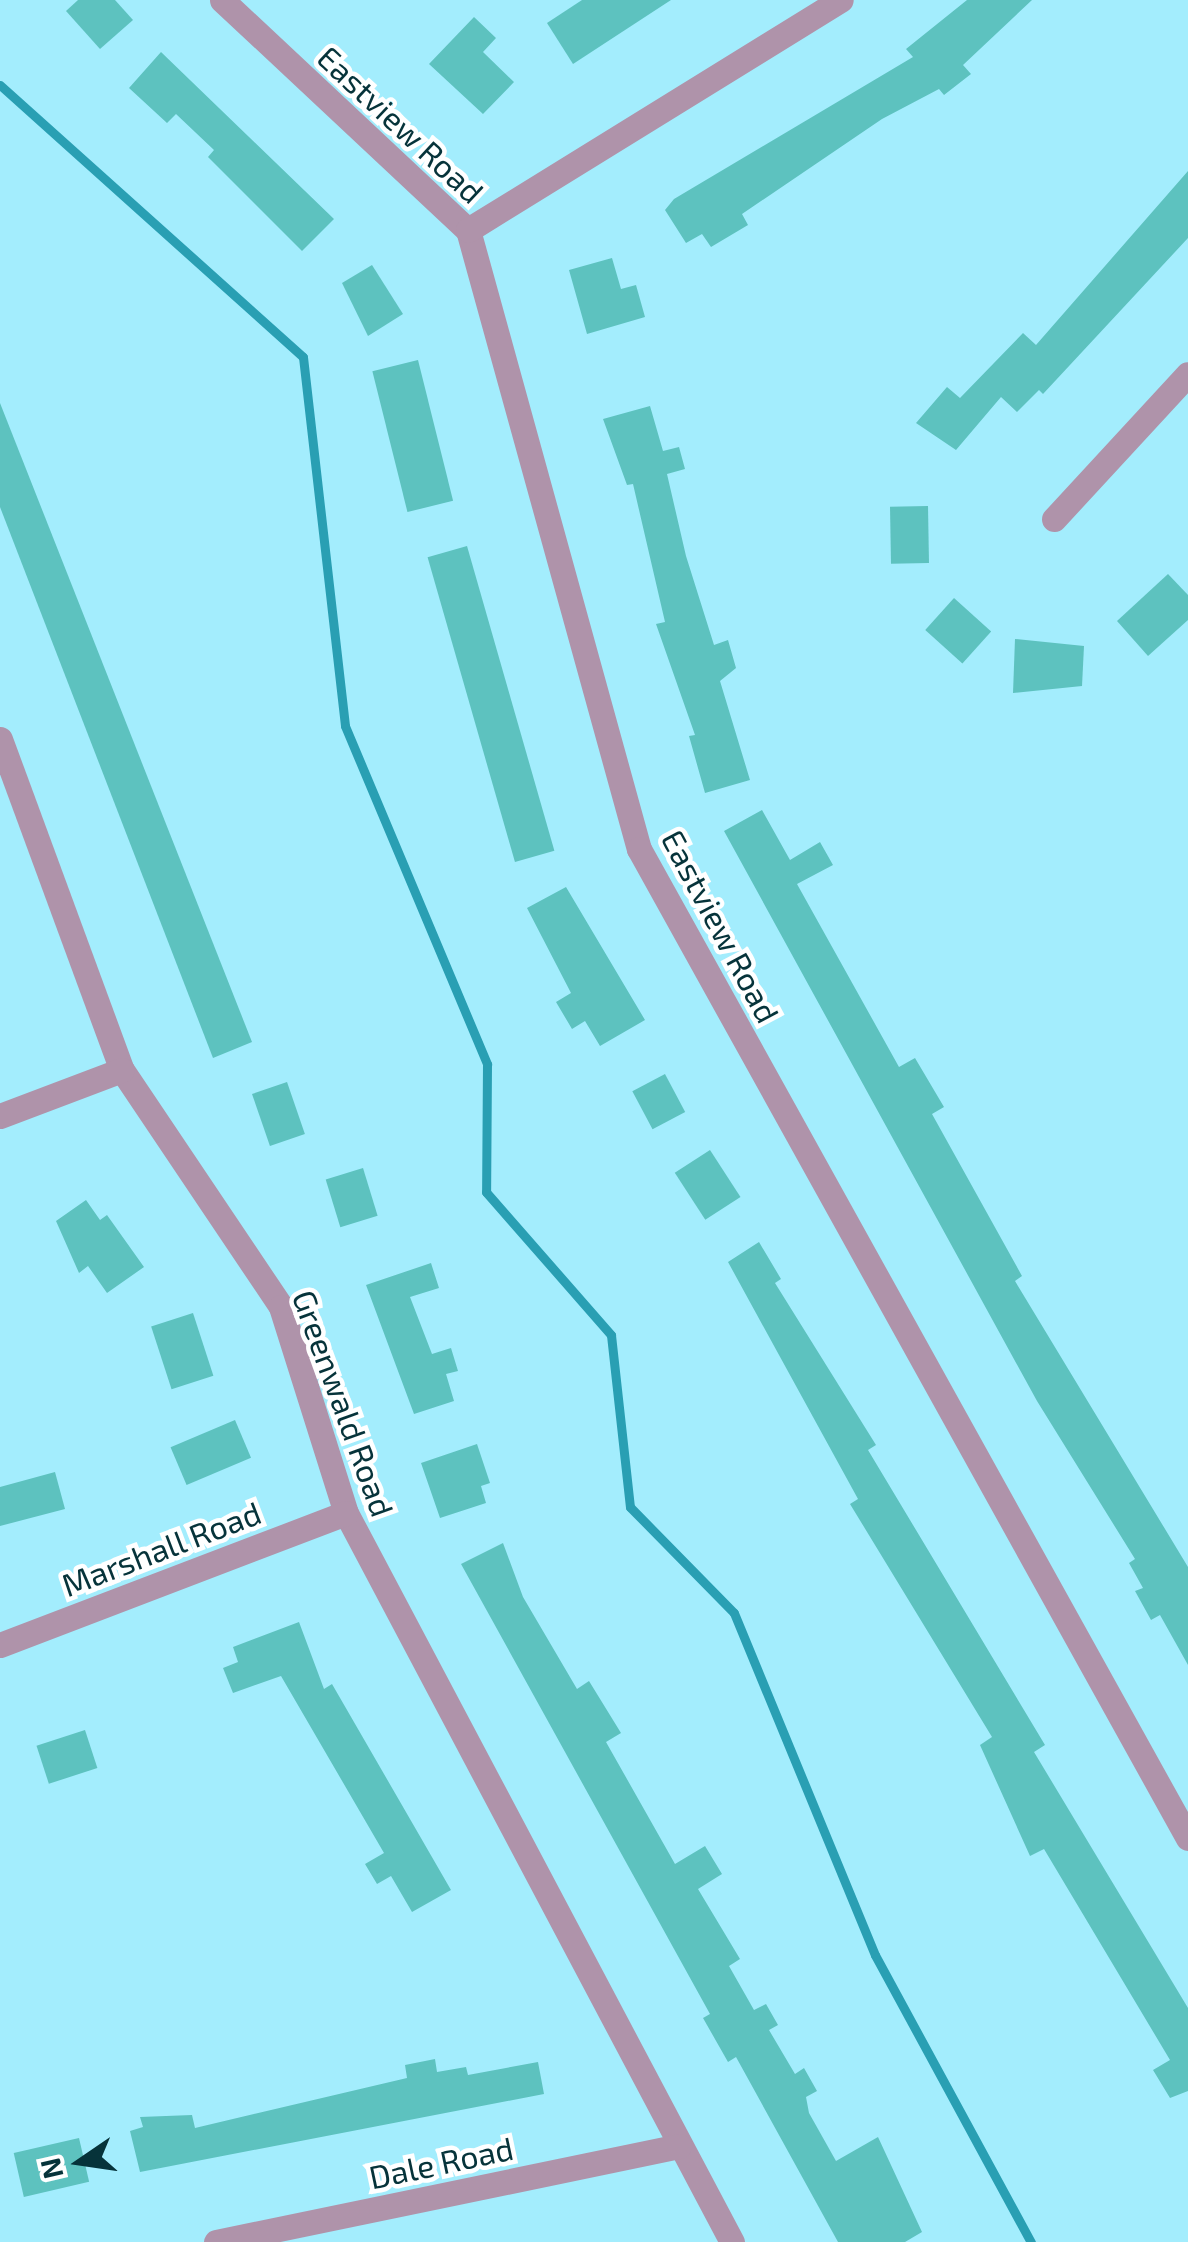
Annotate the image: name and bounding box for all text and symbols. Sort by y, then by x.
street label: Eastview Road [310,37,492,211]
street label: Eastview Road [654,823,788,1029]
street label: Greenwald Road [285,1285,403,1521]
street label: Marshall Road [56,1492,266,1604]
north arrow [30,2112,130,2212]
street label: Dale Road [365,2128,517,2196]
text: N [32,2155,70,2182]

